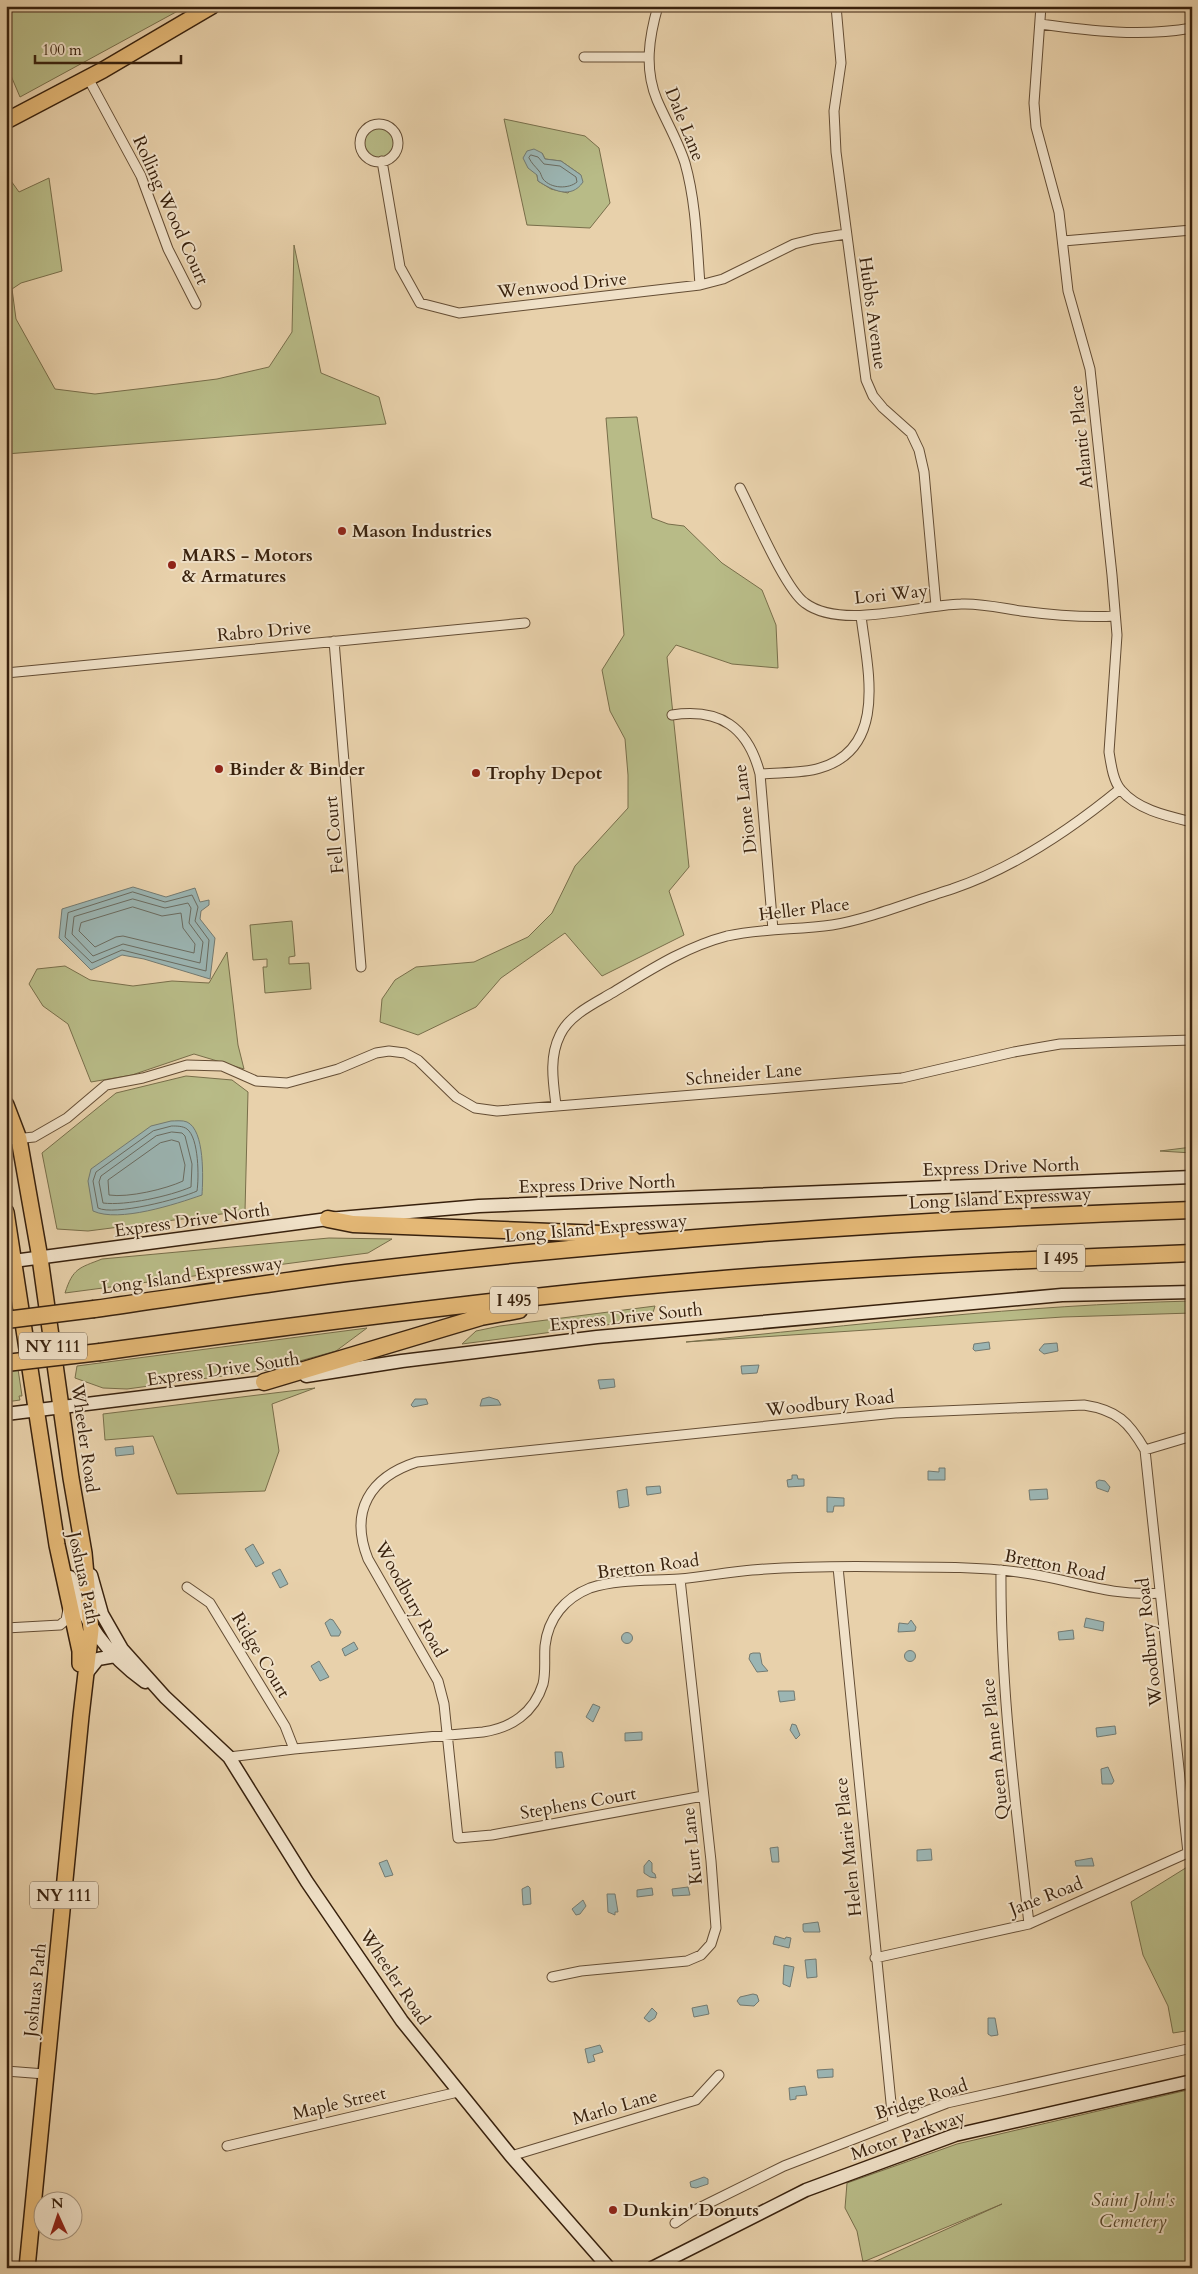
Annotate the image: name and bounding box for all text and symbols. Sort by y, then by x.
scale bar [35,32,181,64]
text: 100 m [42,40,82,60]
street label: Dale Lane [659,84,711,165]
street label: Rolling Wood Court [126,132,215,289]
street label: Hubbs Avenue [852,255,893,371]
street label: Wenwood Drive [495,266,628,305]
street label: Atlantic Place [1064,384,1099,490]
place label: Mason Industries [352,519,492,544]
marker: Mason Industries [336,525,348,537]
place label: MARS - Motors & Armatures [182,543,313,589]
marker: MARS - Motors & Armatures [166,559,178,571]
street label: Lori Way [853,578,930,611]
street label: Rabro Drive [216,615,312,648]
place label: Binder & Binder [229,757,365,782]
place label: Trophy Depot [486,761,603,786]
marker: Binder & Binder [213,763,225,775]
street label: Dione Lane [728,763,763,855]
marker: Trophy Depot [470,767,482,779]
street label: Fell Court [319,795,350,875]
street label: Heller Place [757,892,851,927]
street label: Schneider Lane [685,1057,803,1092]
street label: Express Drive North [922,1152,1080,1183]
street label: Express Drive North [518,1169,676,1200]
street label: Long Island Expressway [908,1181,1093,1216]
street label: Express Drive North [113,1197,272,1244]
street label: Long Island Expressway [504,1208,689,1249]
road number: I 495 [1037,1244,1085,1272]
street label: Long Island Expressway [100,1250,285,1301]
road number: I 495 [490,1286,538,1314]
street label: Express Drive South [548,1297,704,1338]
road number: NY 111 [19,1332,87,1360]
street label: Express Drive South [145,1346,301,1393]
street label: Wheeler Road [64,1381,105,1495]
street label: Woodbury Road [764,1384,896,1423]
street label: Joshuas Path [61,1526,106,1627]
street label: Woodbury Road [368,1536,453,1662]
street label: Bretton Road [1002,1543,1108,1588]
street label: Bretton Road [596,1548,701,1585]
street label: Woodbury Road [1130,1576,1169,1708]
street label: Ridge Court [225,1608,296,1703]
street label: Queen Anne Place [976,1677,1015,1821]
street label: Helen Marie Place [829,1776,868,1918]
street label: Stephens Court [518,1781,638,1826]
street label: Kurt Lane [676,1806,709,1886]
street label: Jane Road [1003,1871,1087,1923]
road number: NY 111 [30,1882,98,1908]
street label: Wheeler Road [353,1924,436,2030]
street label: Joshuas Path [18,1942,53,2041]
street label: Bridge Road [872,2073,971,2126]
street label: Maple Street [290,2081,389,2126]
street label: Marlo Lane [570,2083,661,2132]
street label: Motor Parkway [847,2104,969,2167]
park label: Saint John's Cemetery [1091,2188,1175,2234]
north arrow [32,2192,82,2242]
text: N [51,2194,64,2213]
place label: Dunkin' Donuts [623,2198,759,2223]
marker: Dunkin' Donuts [607,2204,619,2216]

